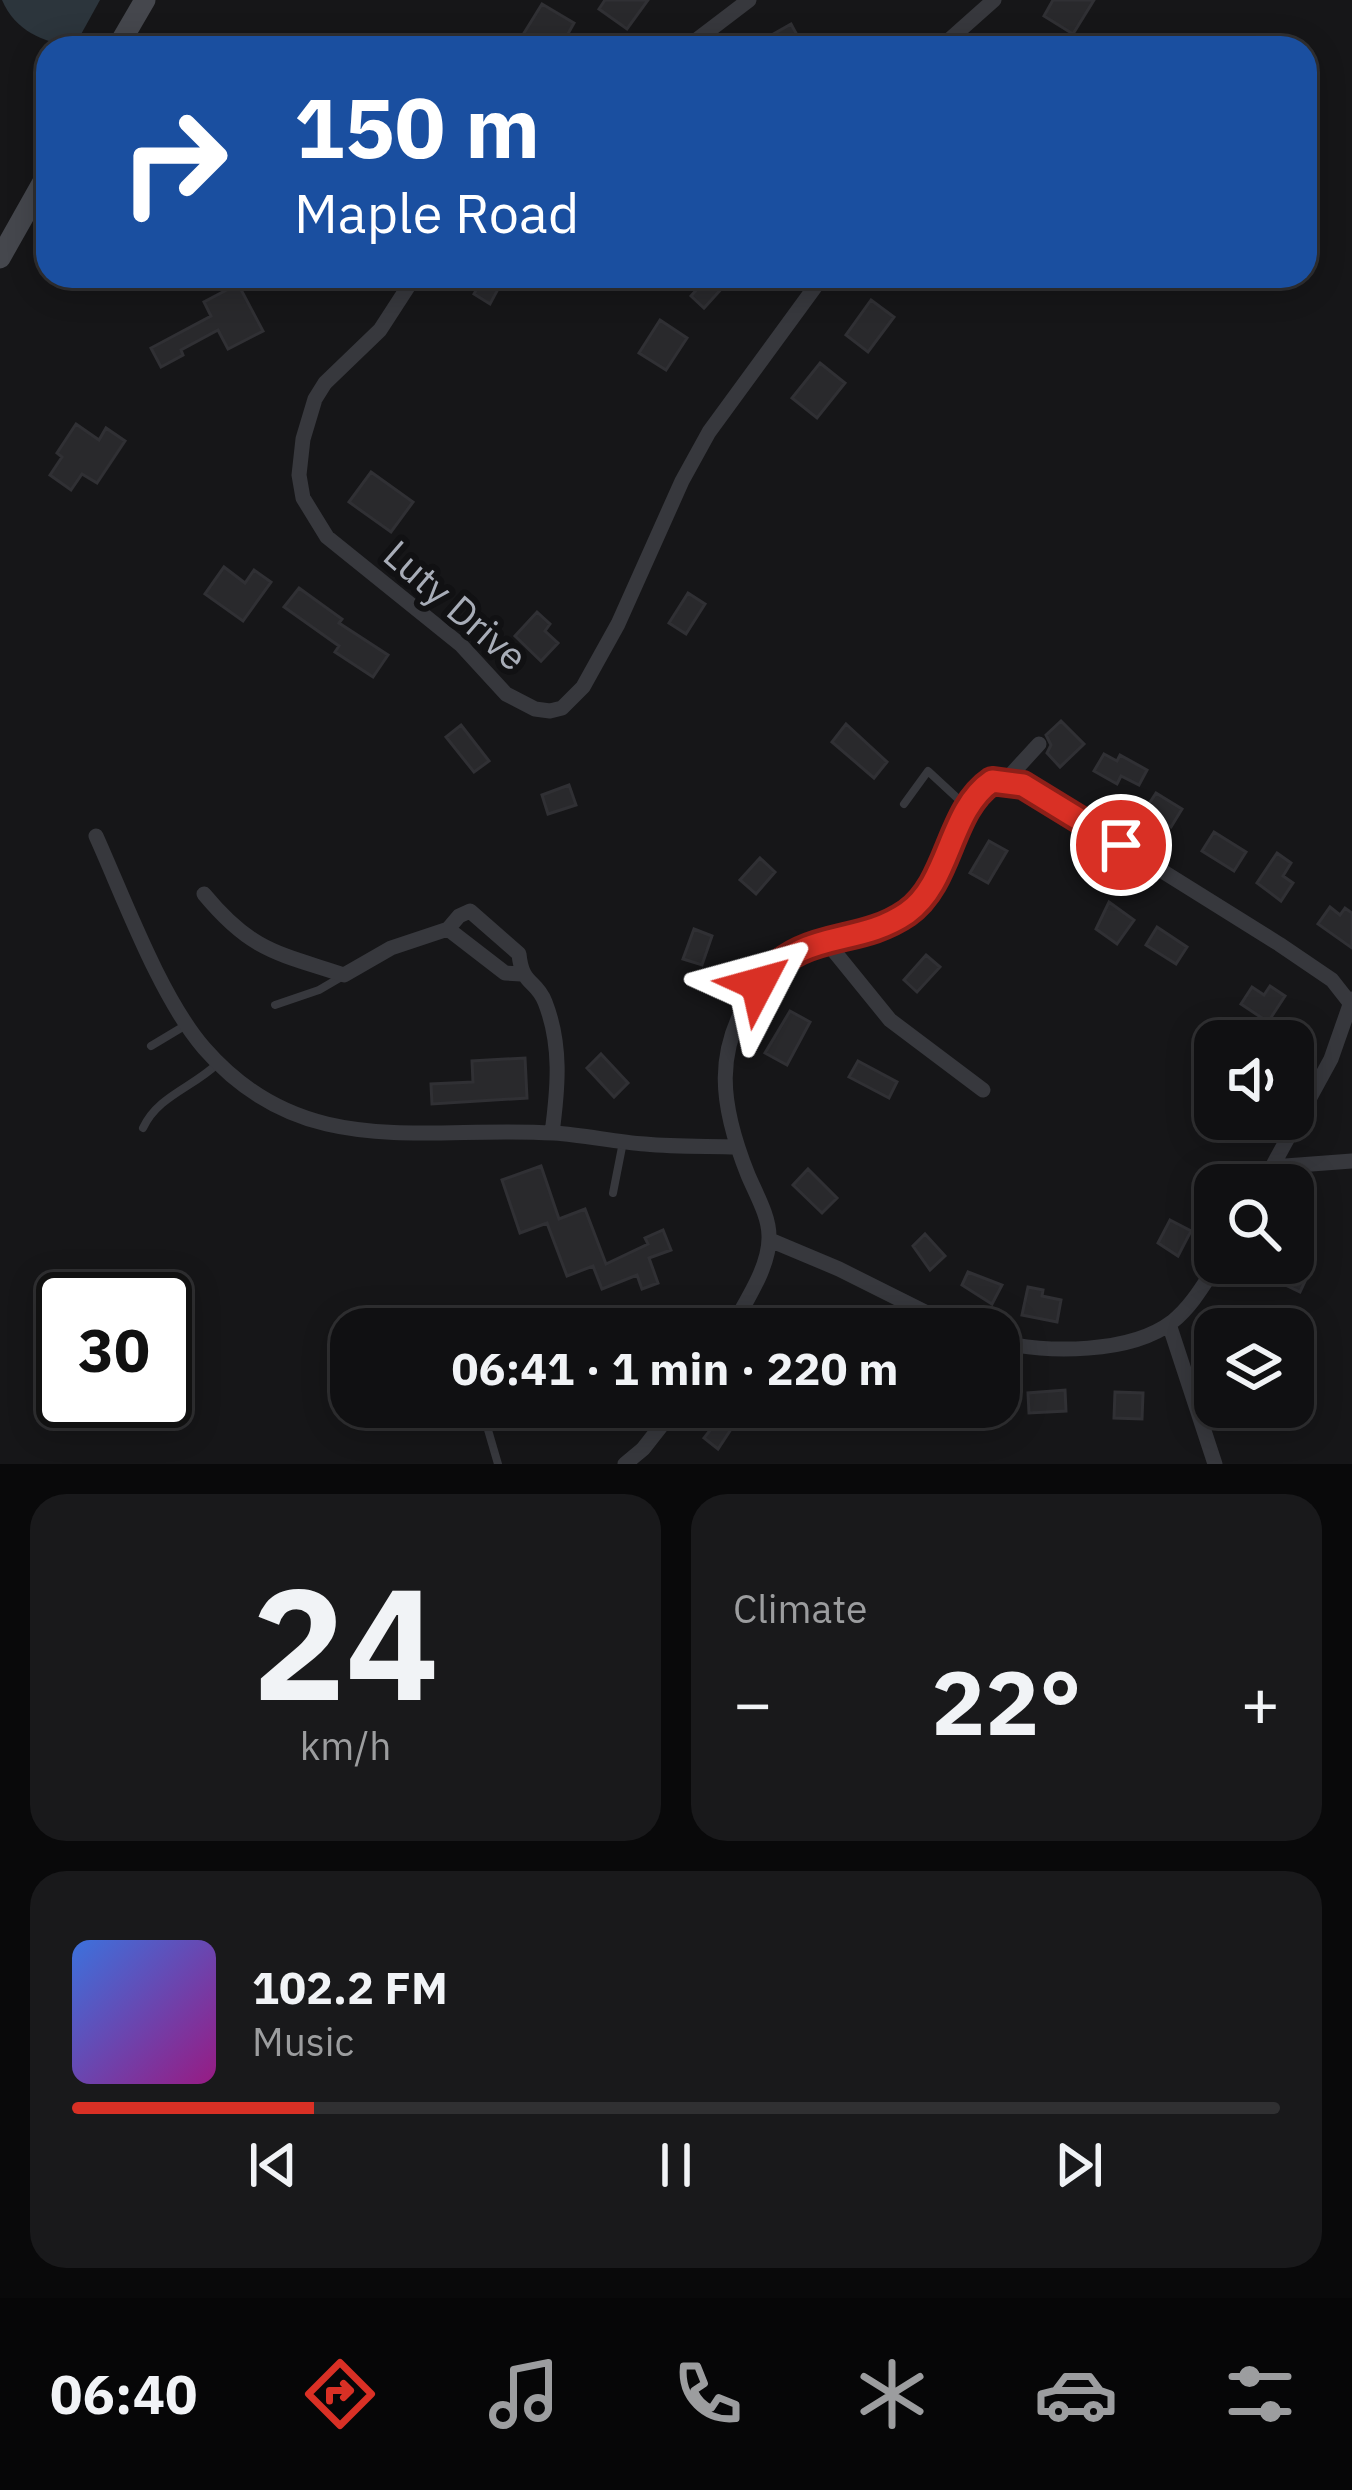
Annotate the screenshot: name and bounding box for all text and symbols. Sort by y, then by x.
text: 150 m [294,72,540,181]
icon: right [96,84,252,240]
text: Maple Road [294,178,579,248]
street label: Luty Drive [374,529,538,681]
pin [1070,794,1172,896]
icon: arrive [1088,812,1154,878]
position arrow [695,921,821,1047]
map controls [1194,1020,1314,1428]
button: sound [1194,1020,1314,1140]
button: search [1194,1164,1314,1284]
speed limit sign: 30 [36,1272,192,1428]
button: layers [1194,1308,1314,1428]
text: 06:41 · 1 min · 220 m [452,1339,898,1397]
text: 24 [252,1540,439,1743]
text: Climate [733,1583,867,1634]
text: 22° [931,1643,1082,1760]
text: − [733,1659,773,1745]
text: + [1240,1659,1280,1745]
text: km/h [300,1720,391,1771]
text: 102.2 FM [252,1958,448,2016]
text: Music [252,2016,354,2067]
icon: previous [240,2132,306,2198]
icon: pause [643,2132,709,2198]
icon: next [1046,2132,1112,2198]
icon: directions [298,2352,382,2436]
icon: music [482,2352,566,2436]
icon: phone [666,2352,750,2436]
icon: climate [850,2352,934,2436]
icon: car [1034,2352,1118,2436]
icon: filters [1218,2352,1302,2436]
text: 06:40 [50,2359,197,2429]

